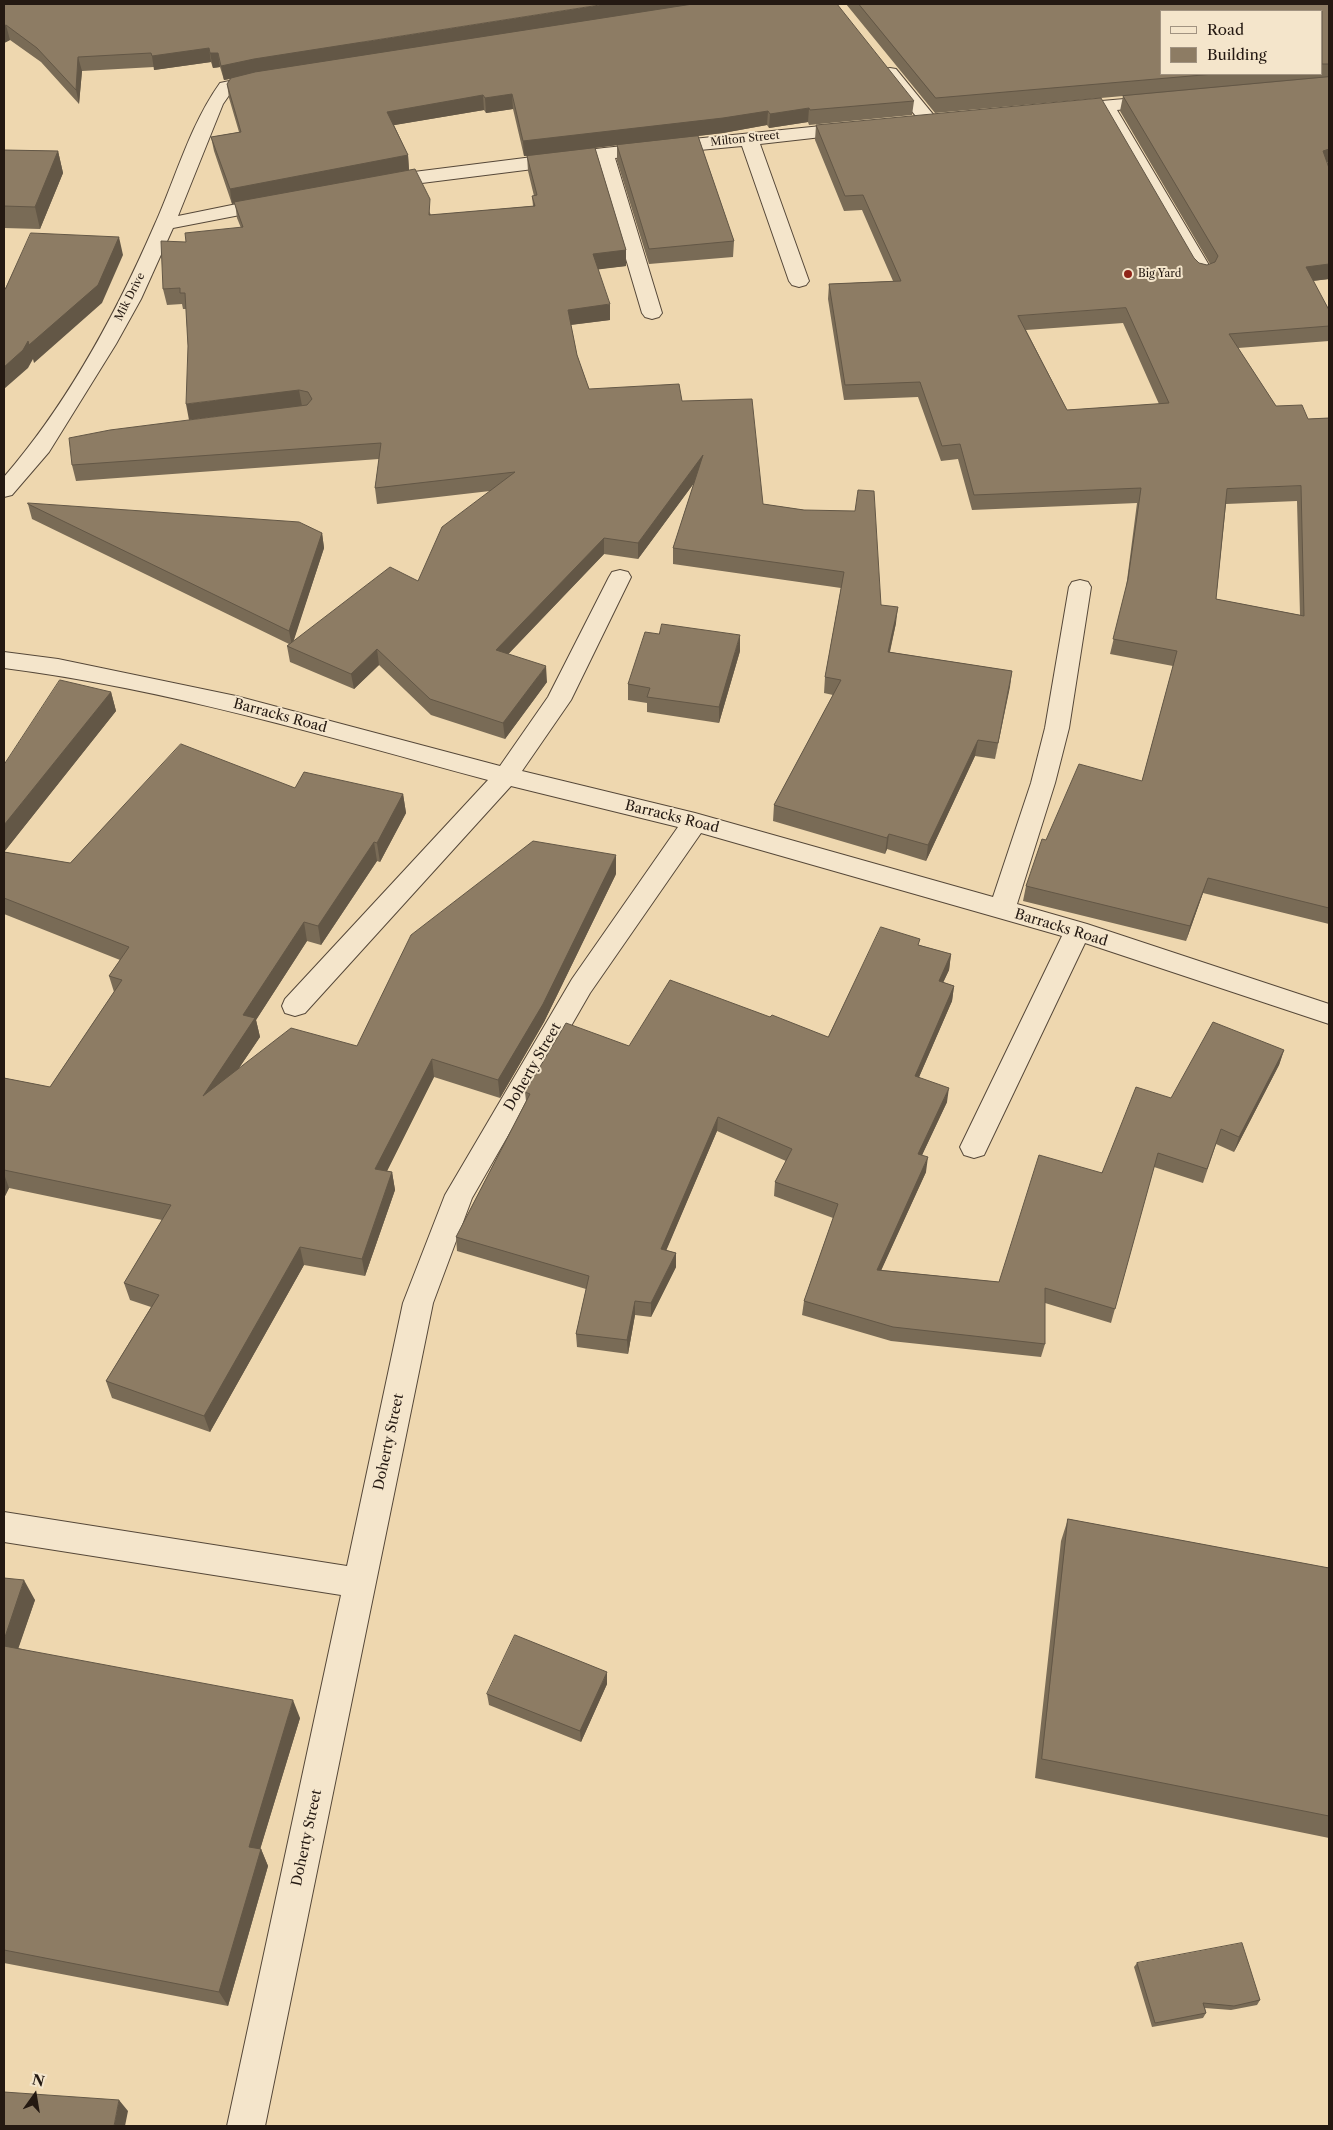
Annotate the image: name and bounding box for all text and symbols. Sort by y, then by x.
legend [1160,10,1323,75]
text: Road [1207,20,1244,39]
text: Building [1207,45,1267,64]
street label: Milton Street [710,129,780,149]
place label: Big Yard [1138,267,1181,281]
marker: Big Yard [1122,268,1134,280]
street label: Mik Drive [112,271,148,323]
street label: Barracks Road [231,695,329,737]
street label: Barracks Road [623,797,721,837]
street label: Barracks Road [1013,906,1109,950]
street label: Doherty Street [501,1020,565,1114]
street label: Doherty Street [371,1392,407,1492]
street label: Doherty Street [289,1788,325,1888]
north arrow [10,2070,60,2120]
text: N [30,2070,46,2091]

